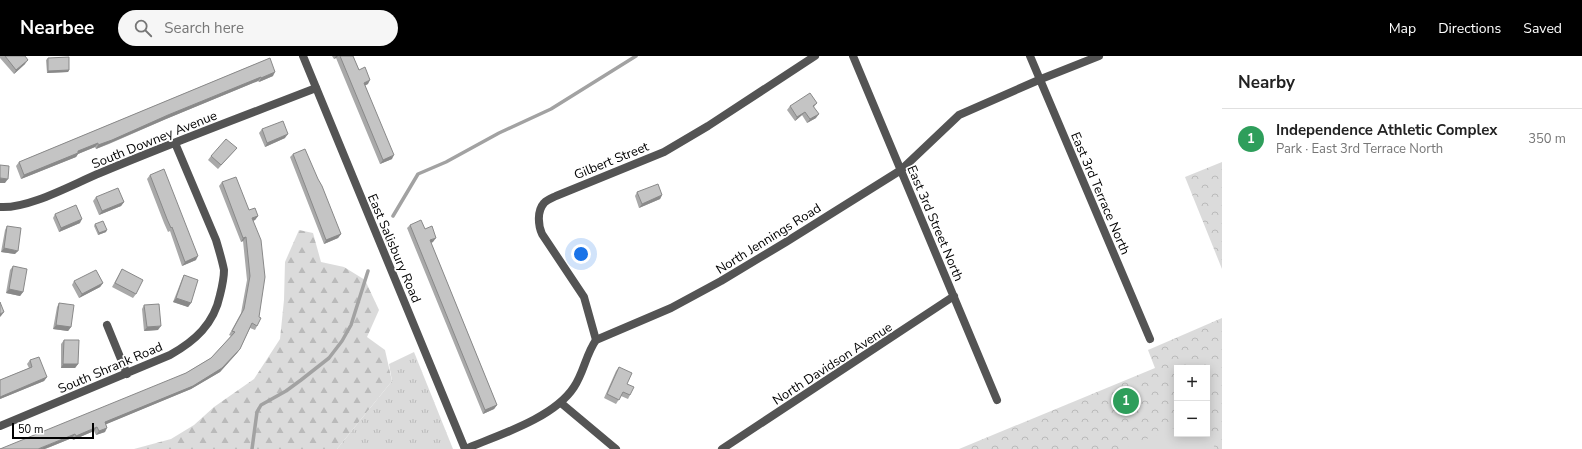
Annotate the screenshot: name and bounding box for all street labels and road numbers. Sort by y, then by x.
street label: South Downey Avenue [89,106,220,173]
street label: East 3rd Terrace North [1066,129,1134,257]
street label: Gilbert Street [571,138,652,184]
street label: East 3rd Street North [903,163,968,284]
street label: East Salisbury Road [363,191,425,306]
street label: North Jennings Road [713,199,825,279]
street label: North Davidson Avenue [769,318,896,409]
street label: South Shrank Road [55,338,166,398]

